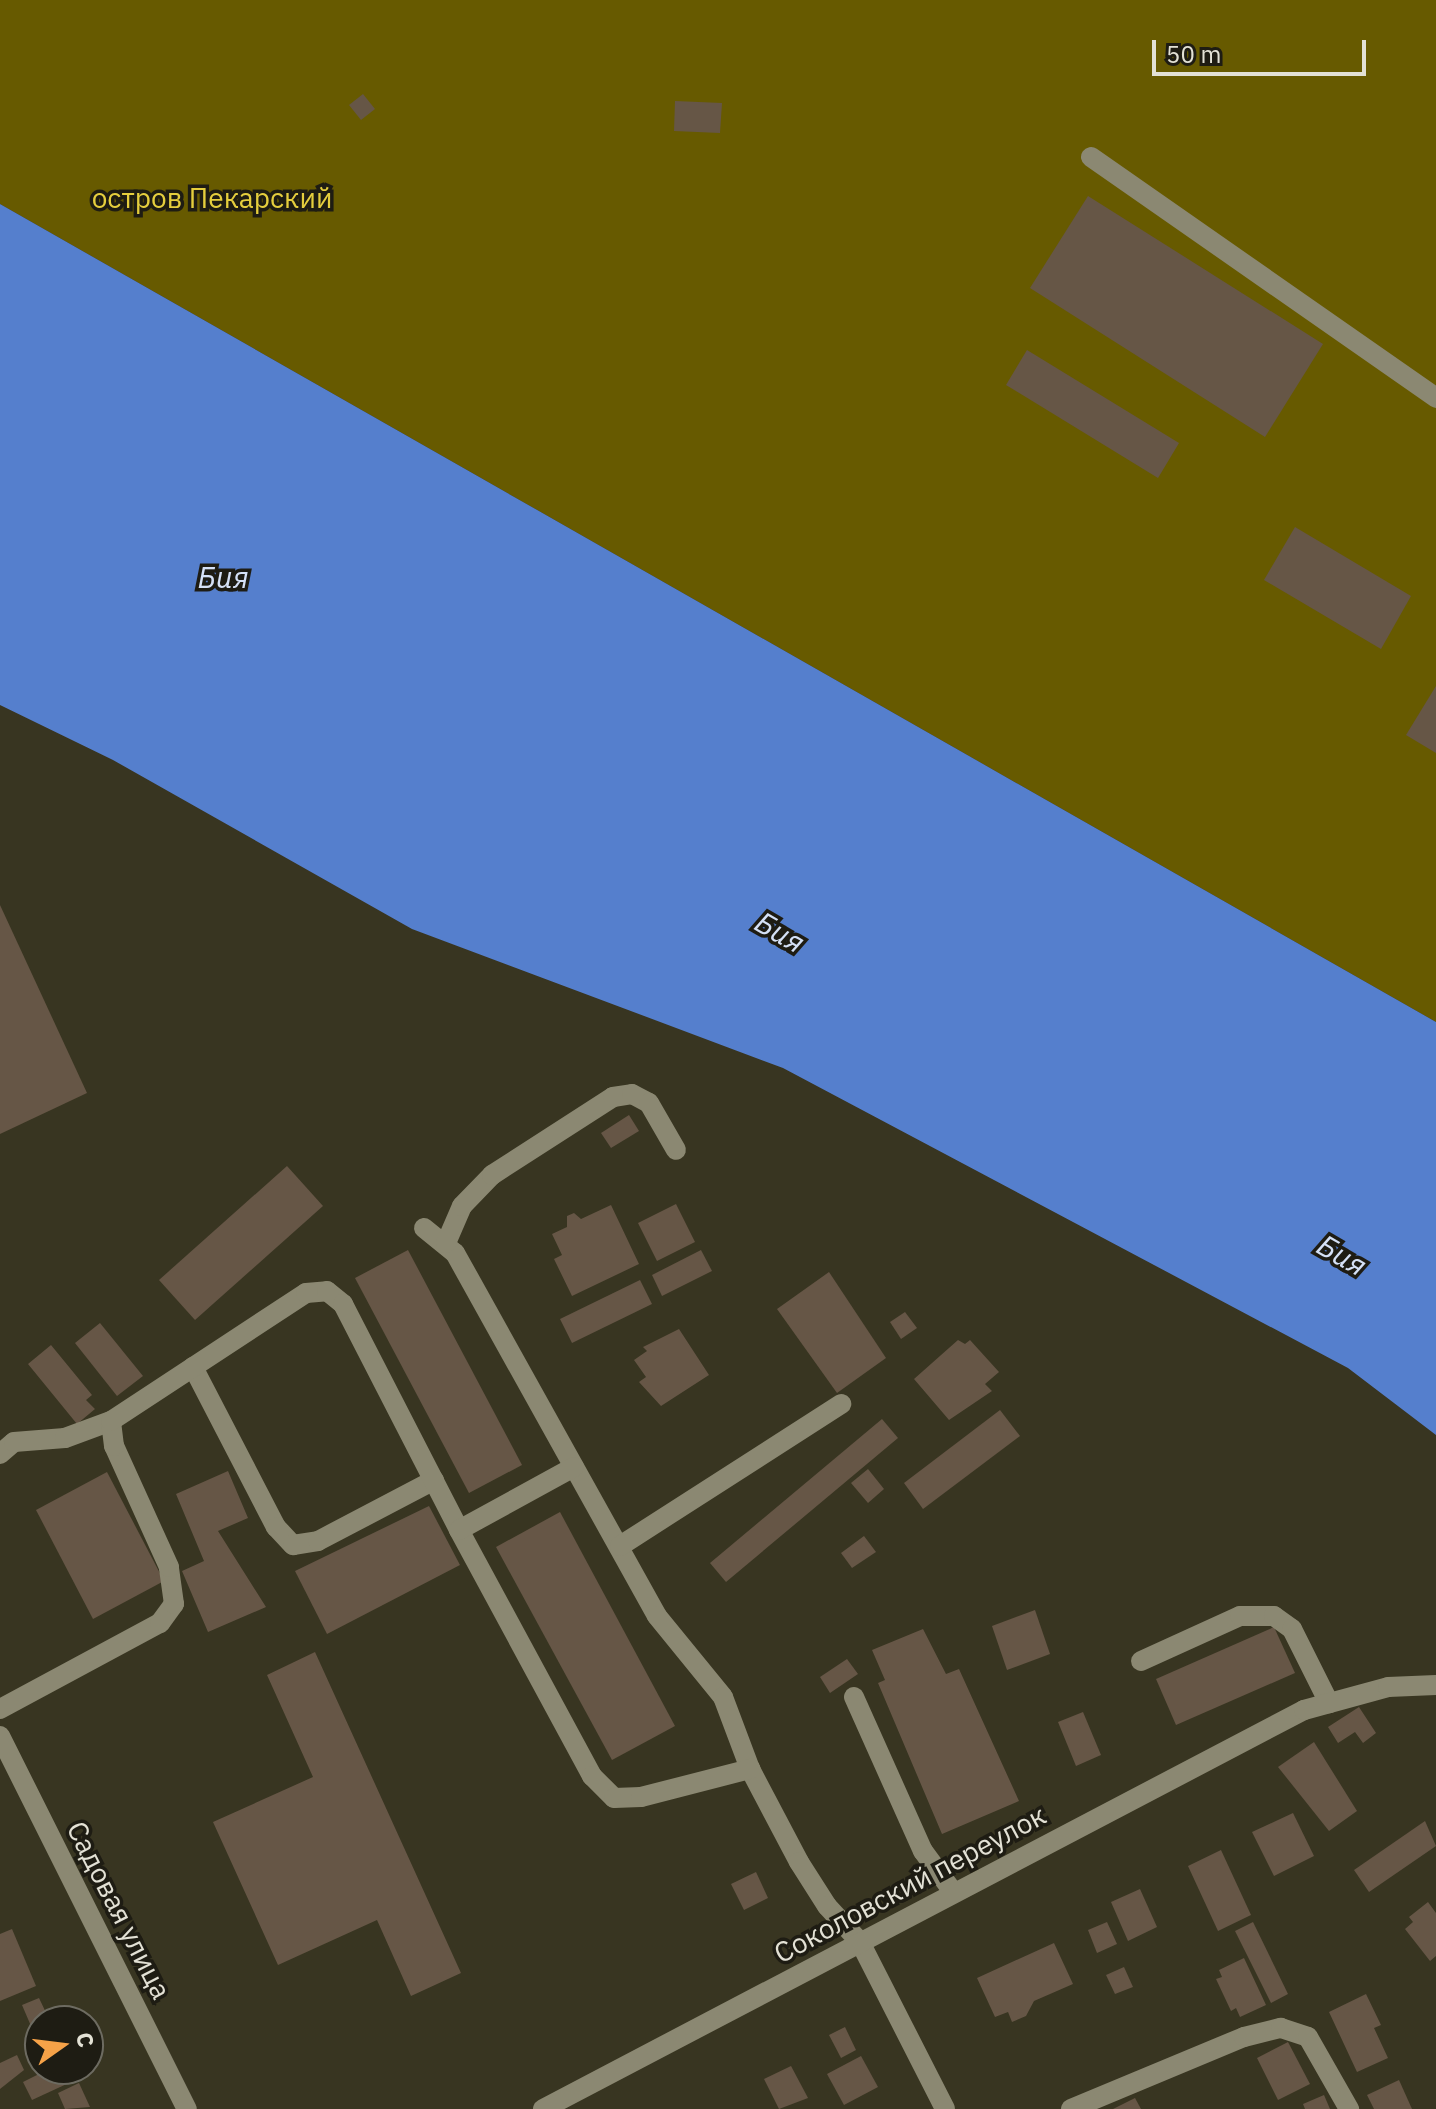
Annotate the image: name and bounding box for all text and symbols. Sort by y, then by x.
scale bar [1156,24,1370,74]
text: 50 m [1166,38,1221,70]
park label: остров Пекарский [92,181,332,215]
water label: Бия [197,559,249,595]
water label: Бия [749,904,811,960]
water label: Бия [1311,1227,1373,1283]
street label: Соколовский переулок [768,1798,1052,1970]
street label: Садовая улица [60,1816,178,2004]
north arrow [24,2005,104,2085]
text: С [70,2029,102,2050]

